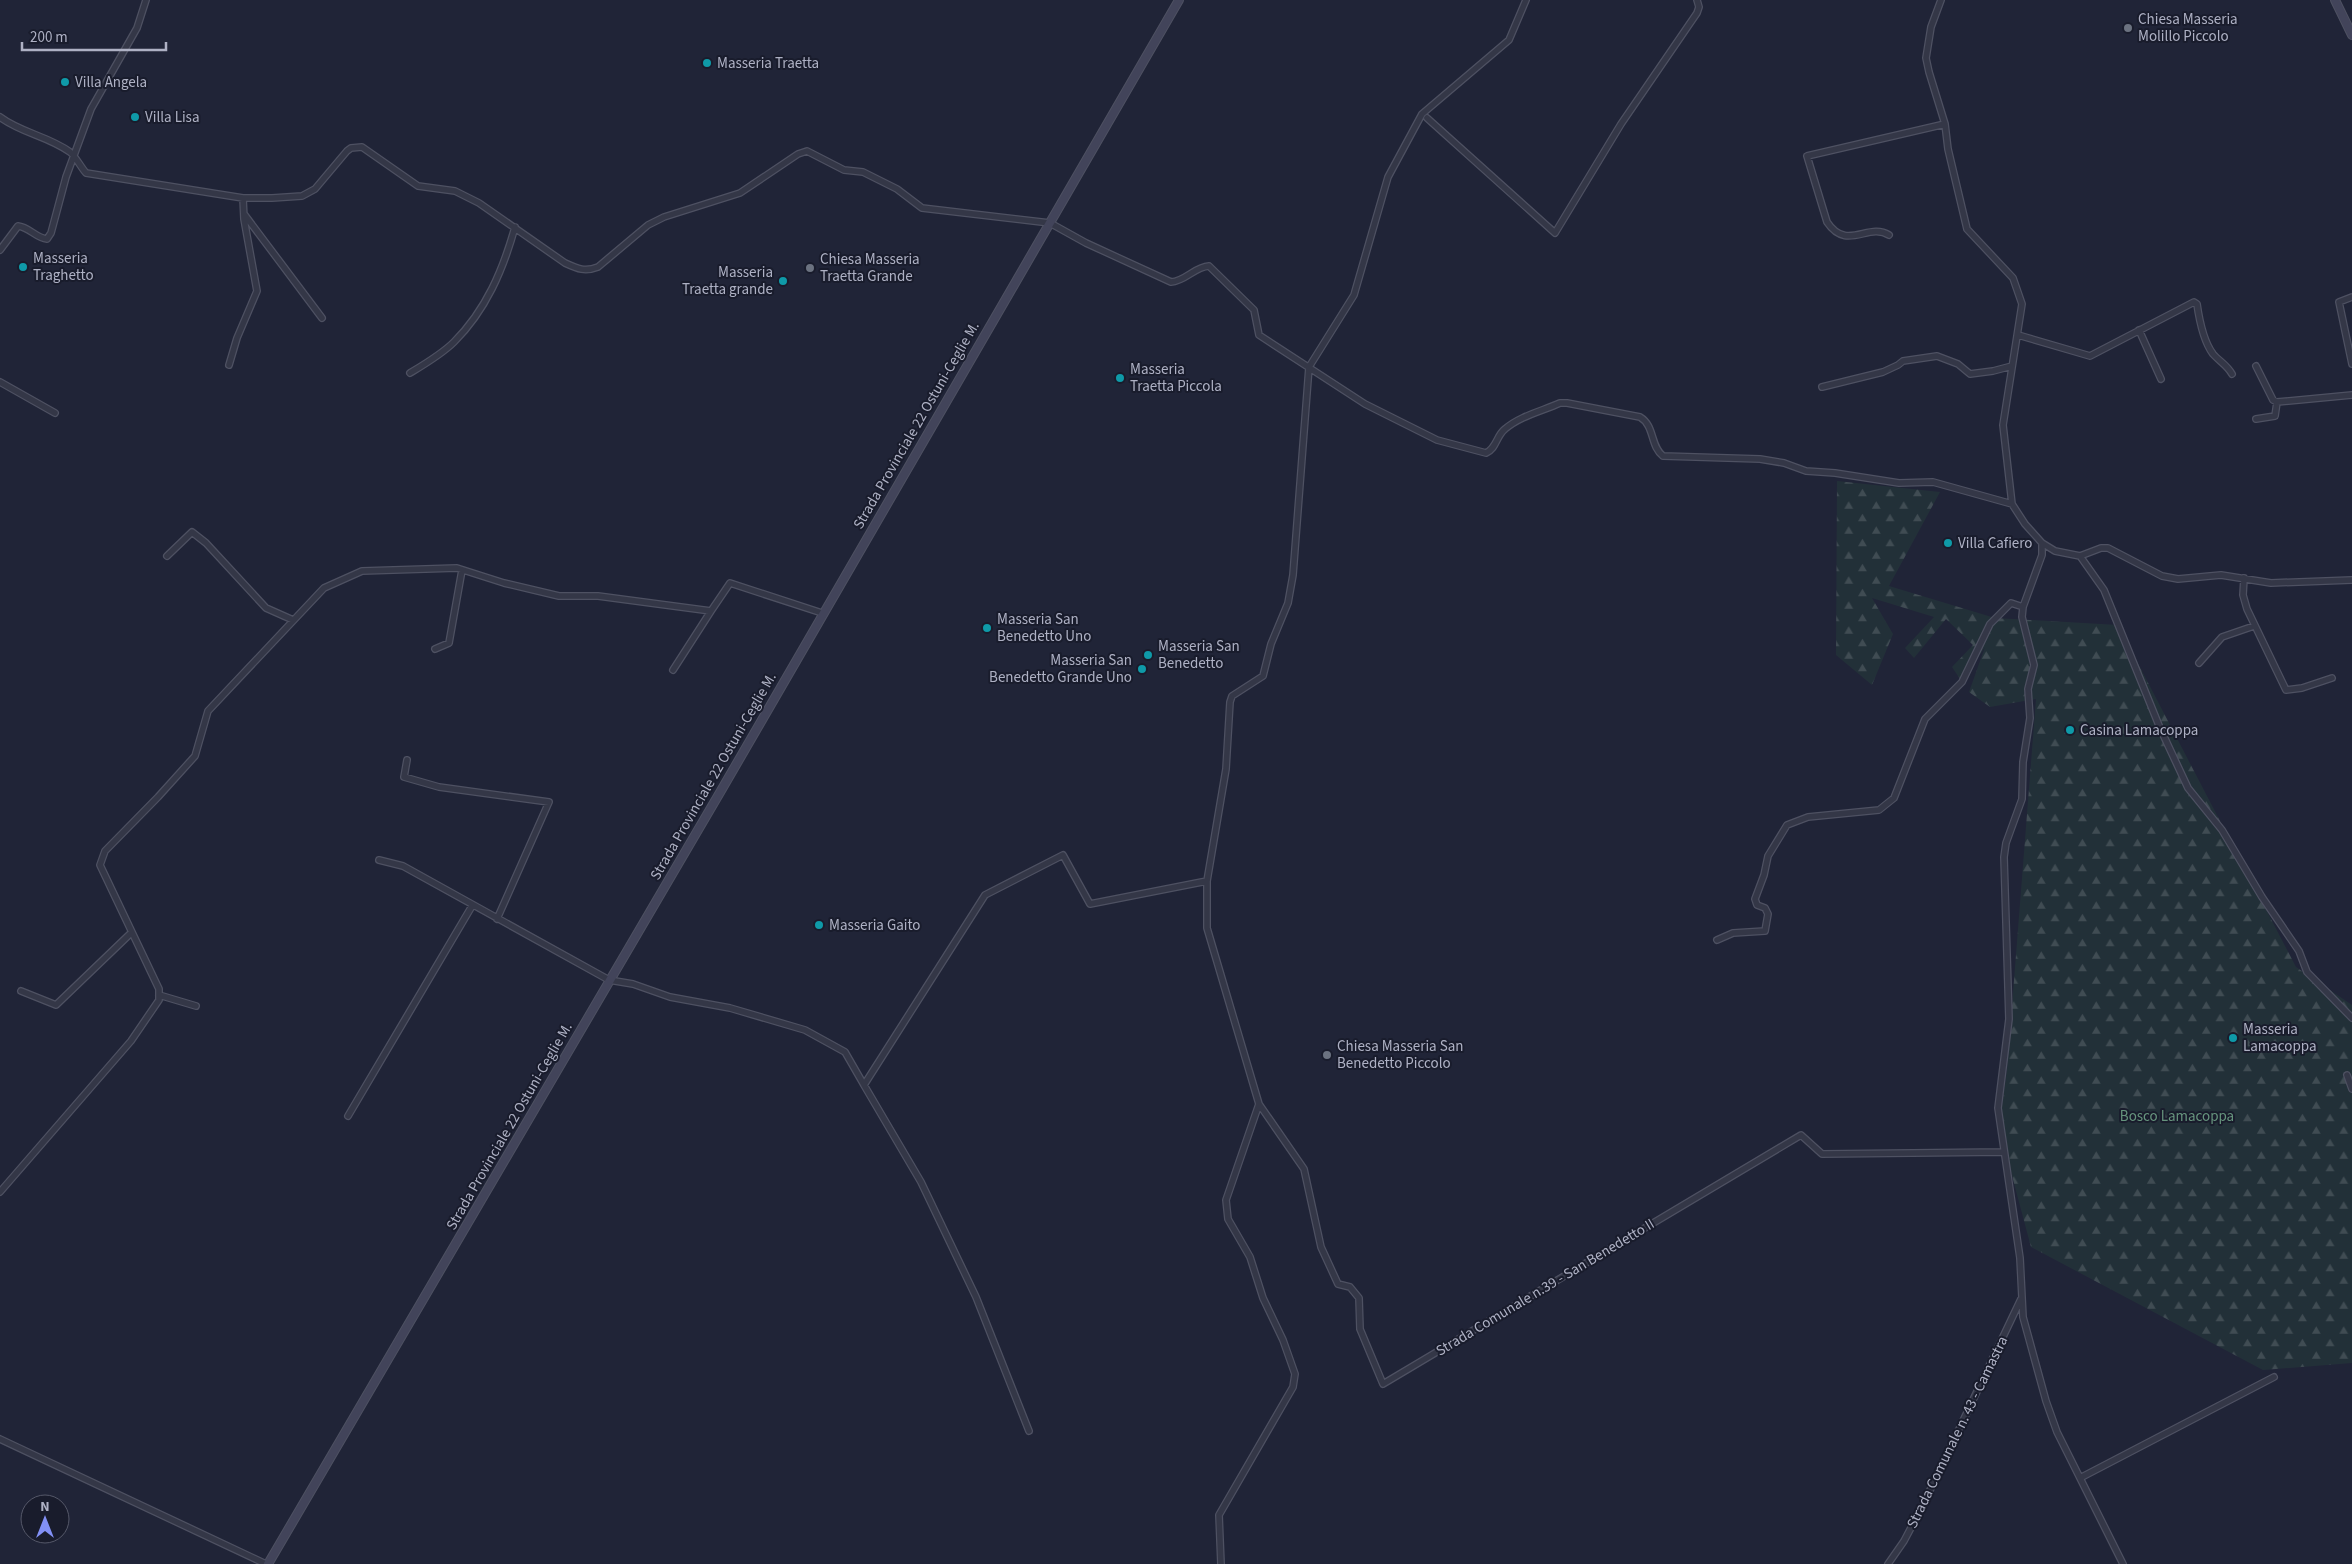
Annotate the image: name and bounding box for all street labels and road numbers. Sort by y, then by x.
street label: Strada Provinciale 22 Ostuni-Ceglie M. [848,318,985,533]
street label: Strada Provinciale 22 Ostuni-Ceglie M. [645,669,782,884]
street label: Strada Provinciale 22 Ostuni-Ceglie M. [441,1019,578,1234]
street label: Strada Comunale n.39 - San Benedetto II [1432,1214,1659,1361]
street label: Strada Comunale n. 43 - Camastra [1902,1333,2013,1532]

